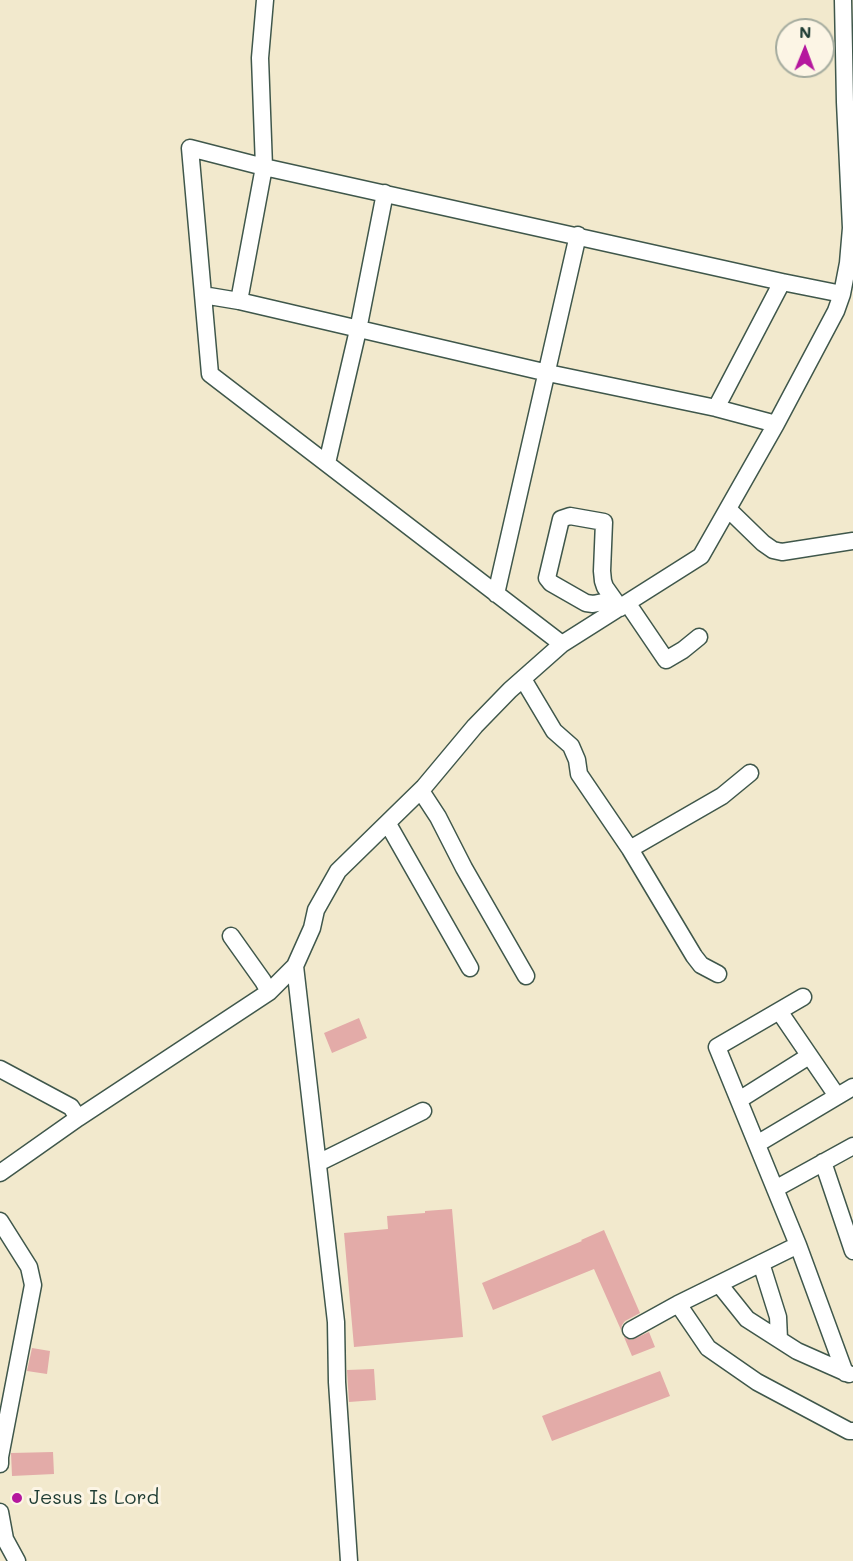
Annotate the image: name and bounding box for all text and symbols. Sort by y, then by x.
north arrow [775,18,835,78]
text: N [799,21,812,42]
place label: Jesus Is Lord [29,1486,159,1510]
marker: Jesus Is Lord [10,1491,24,1505]

